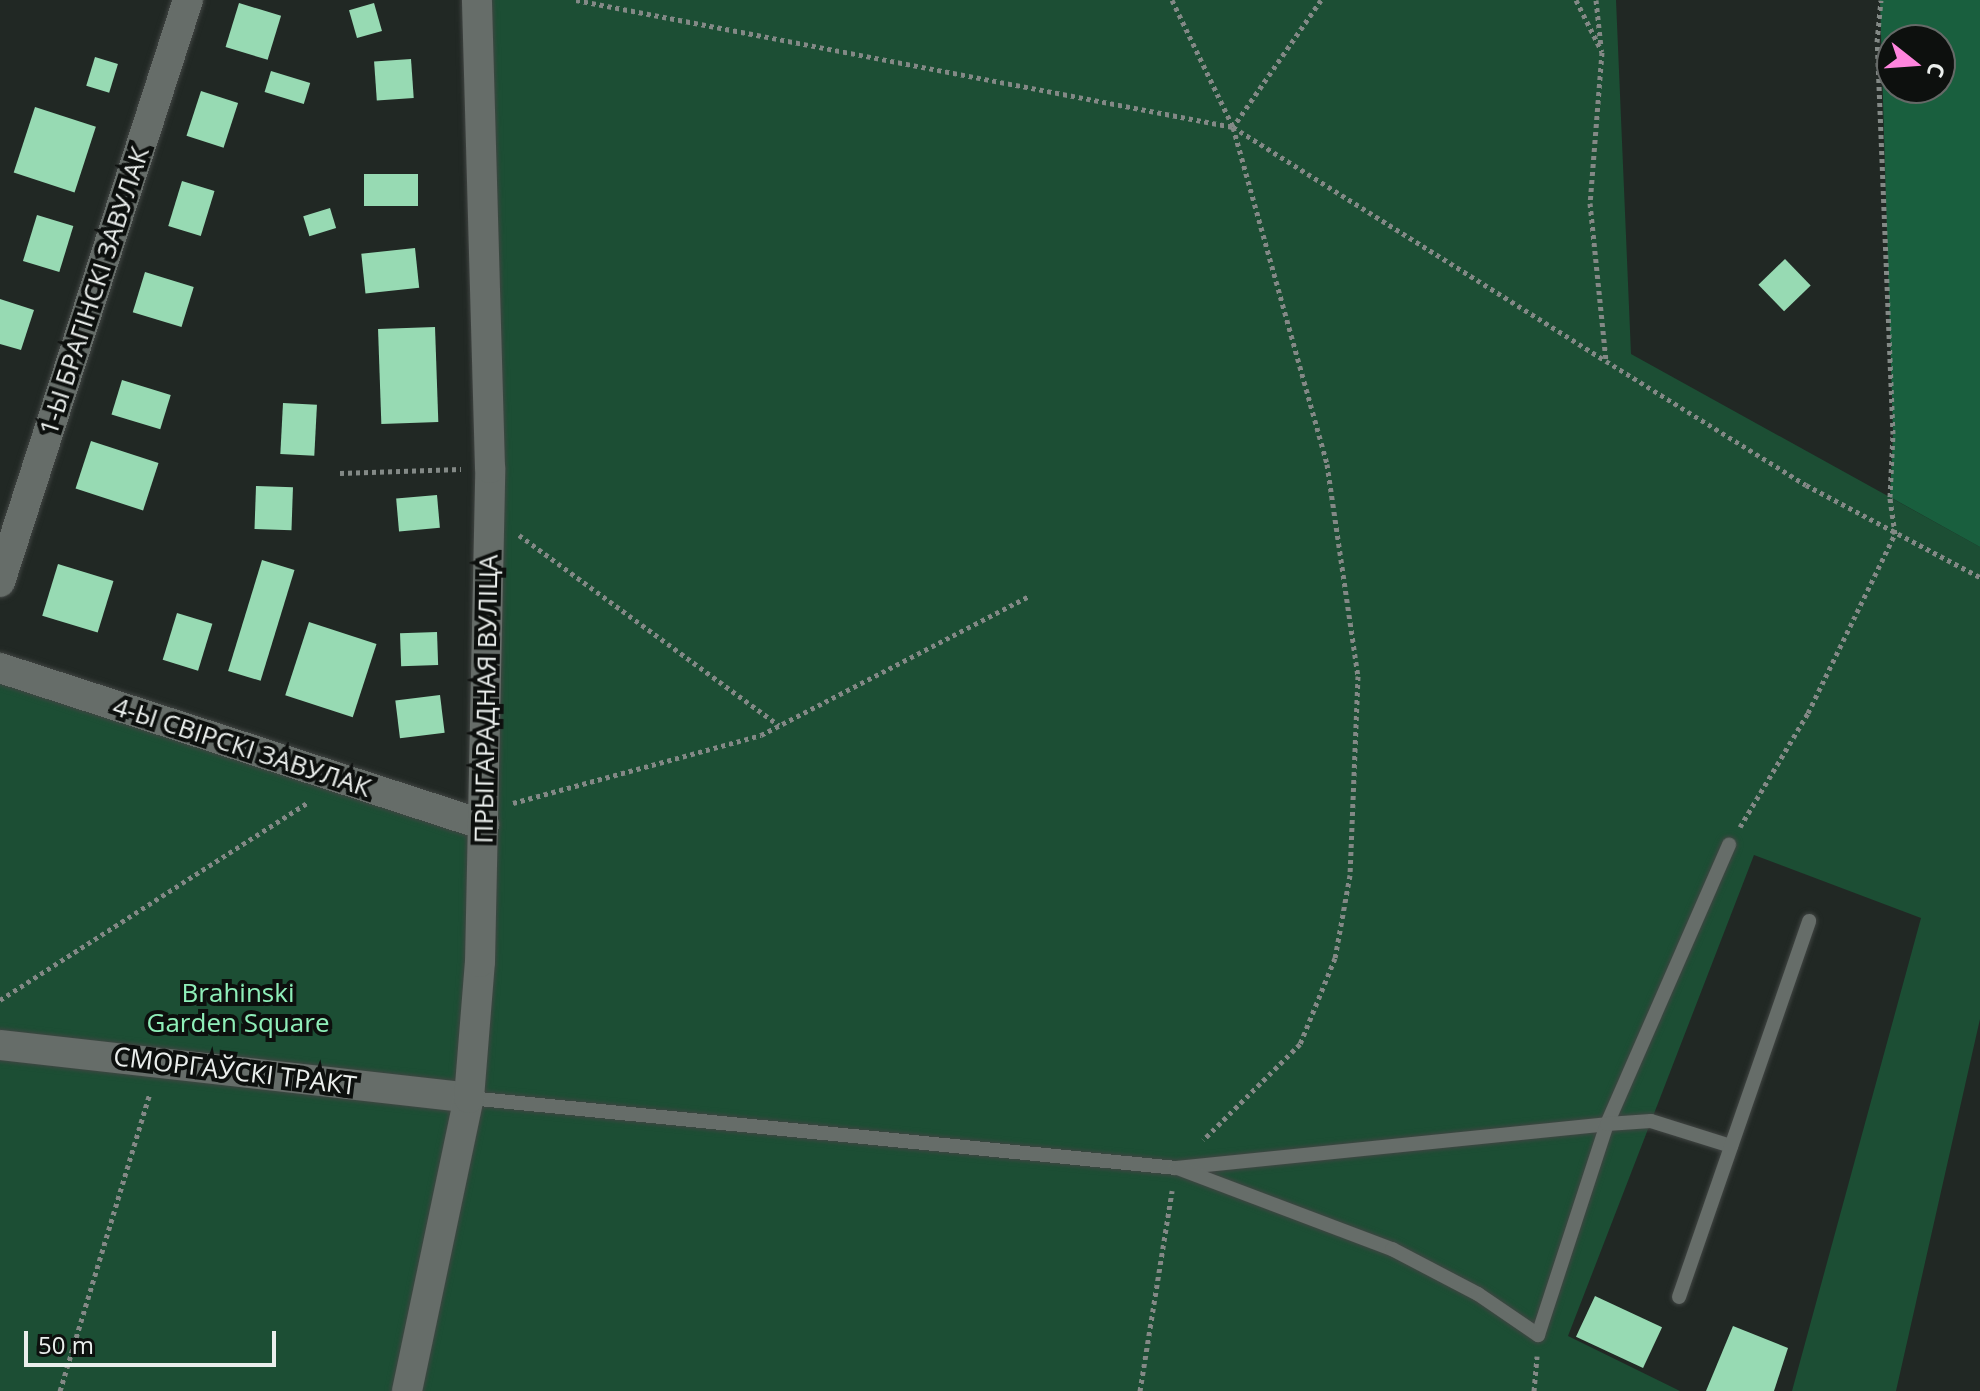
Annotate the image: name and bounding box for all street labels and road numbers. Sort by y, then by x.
street label: 1-Ы БРАГІНСКІ ЗАВУЛАК [33,143,155,439]
street label: ПРЫГАРАДНАЯ ВУЛІЦА [468,554,504,844]
street label: 4-Ы СВІРСКІ ЗАВУЛАК [109,691,375,803]
street label: СМОРГАЎСКІ ТРАКТ [112,1041,358,1101]

